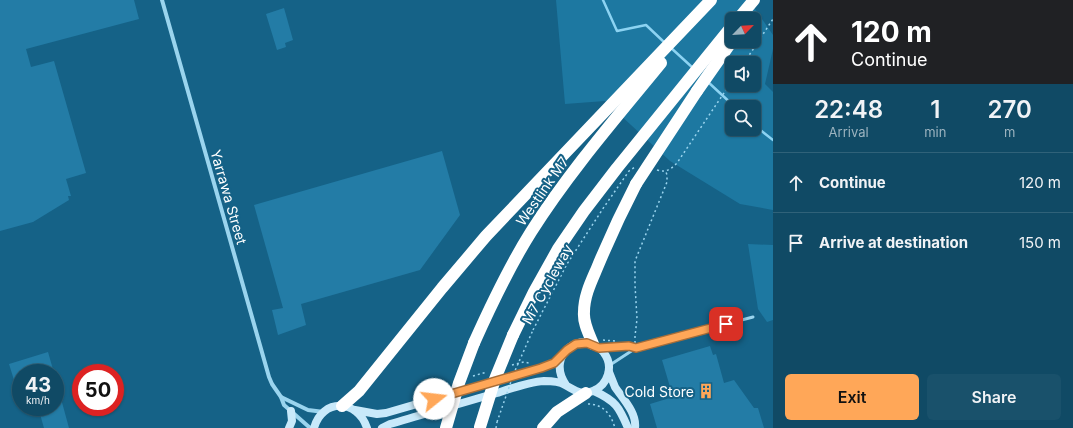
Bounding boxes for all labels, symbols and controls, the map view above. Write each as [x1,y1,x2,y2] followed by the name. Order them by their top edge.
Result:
[725,12,761,48] north arrow
[725,12,761,136] map controls
[851,15,932,49] text: 120 m
[785,16,837,68] icon: ahead
[851,49,928,70] text: Continue
[725,56,761,92] button: sound
[814,95,883,124] text: 22:48
[930,95,940,124] text: 1
[988,95,1032,124] text: 270
[725,100,761,136] button: search
[829,124,869,140] text: Arrival
[924,124,946,140] text: min
[1004,124,1015,140] text: m
[207,148,251,247] street label: Yarrawa Street
[512,153,572,229] street label: Westlink M7
[785,172,807,194] icon: ahead
[819,173,886,192] text: Continue
[1019,173,1061,192] text: 120 m
[785,232,807,254] icon: arrive
[819,233,968,252] text: Arrive at destination
[1019,233,1061,252] text: 150 m
[518,241,576,327] street label: M7 Cycleway
[709,307,743,341] pin
[715,313,737,335] icon: arrive
[72,364,124,416] speed limit sign: 50
[25,373,51,397] text: 43
[785,374,919,420] button: Exit
[927,374,1061,420] button: Share
[413,378,455,420] position arrow
[697,382,715,400] building icon: Cold Store
[624,383,694,400] place label: Cold Store
[26,394,50,406] text: km/h

